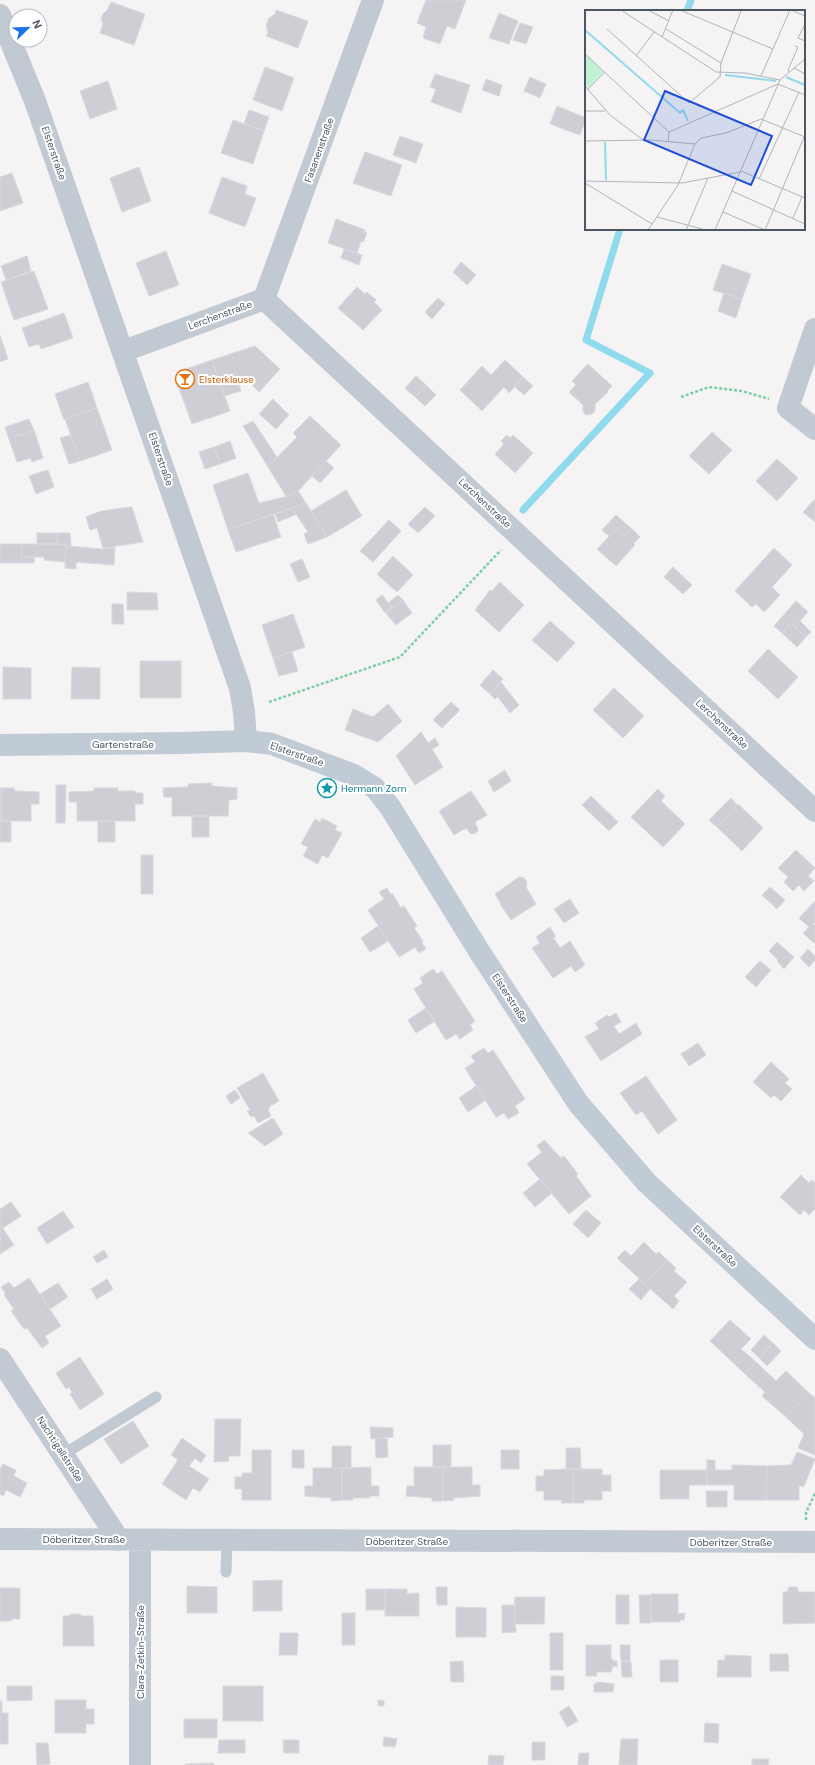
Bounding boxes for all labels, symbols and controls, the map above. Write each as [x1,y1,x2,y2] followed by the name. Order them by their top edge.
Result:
[8,8,48,48] north arrow
[585,10,805,230] inset map
[29,18,45,31] text: N
[301,115,337,184] street label: Fasanenstraße
[39,124,69,182] street label: Elsterstraße
[186,297,254,333] street label: Lerchenstraße
[174,368,196,390] bar icon: Elsterklause
[199,373,254,386] place label: Elsterklause
[146,430,176,488] street label: Elsterstraße
[456,475,514,531] street label: Lerchenstraße
[693,696,751,752] street label: Lerchenstraße
[92,738,154,751] street label: Gartenstraße
[268,739,326,769] street label: Elsterstraße
[316,777,338,799] place icon: Hermann Zorn
[341,782,407,795] place label: Hermann Zorn
[489,971,531,1025] street label: Elsterstraße
[690,1222,740,1270] street label: Elsterstraße
[34,1414,86,1485] street label: Nachtigallstraße
[43,1533,126,1546] street label: Döberitzer Straße
[366,1535,449,1548] street label: Döberitzer Straße
[690,1536,773,1549] street label: Döberitzer Straße
[134,1605,147,1699] street label: Clara-Zetkin-Straße

